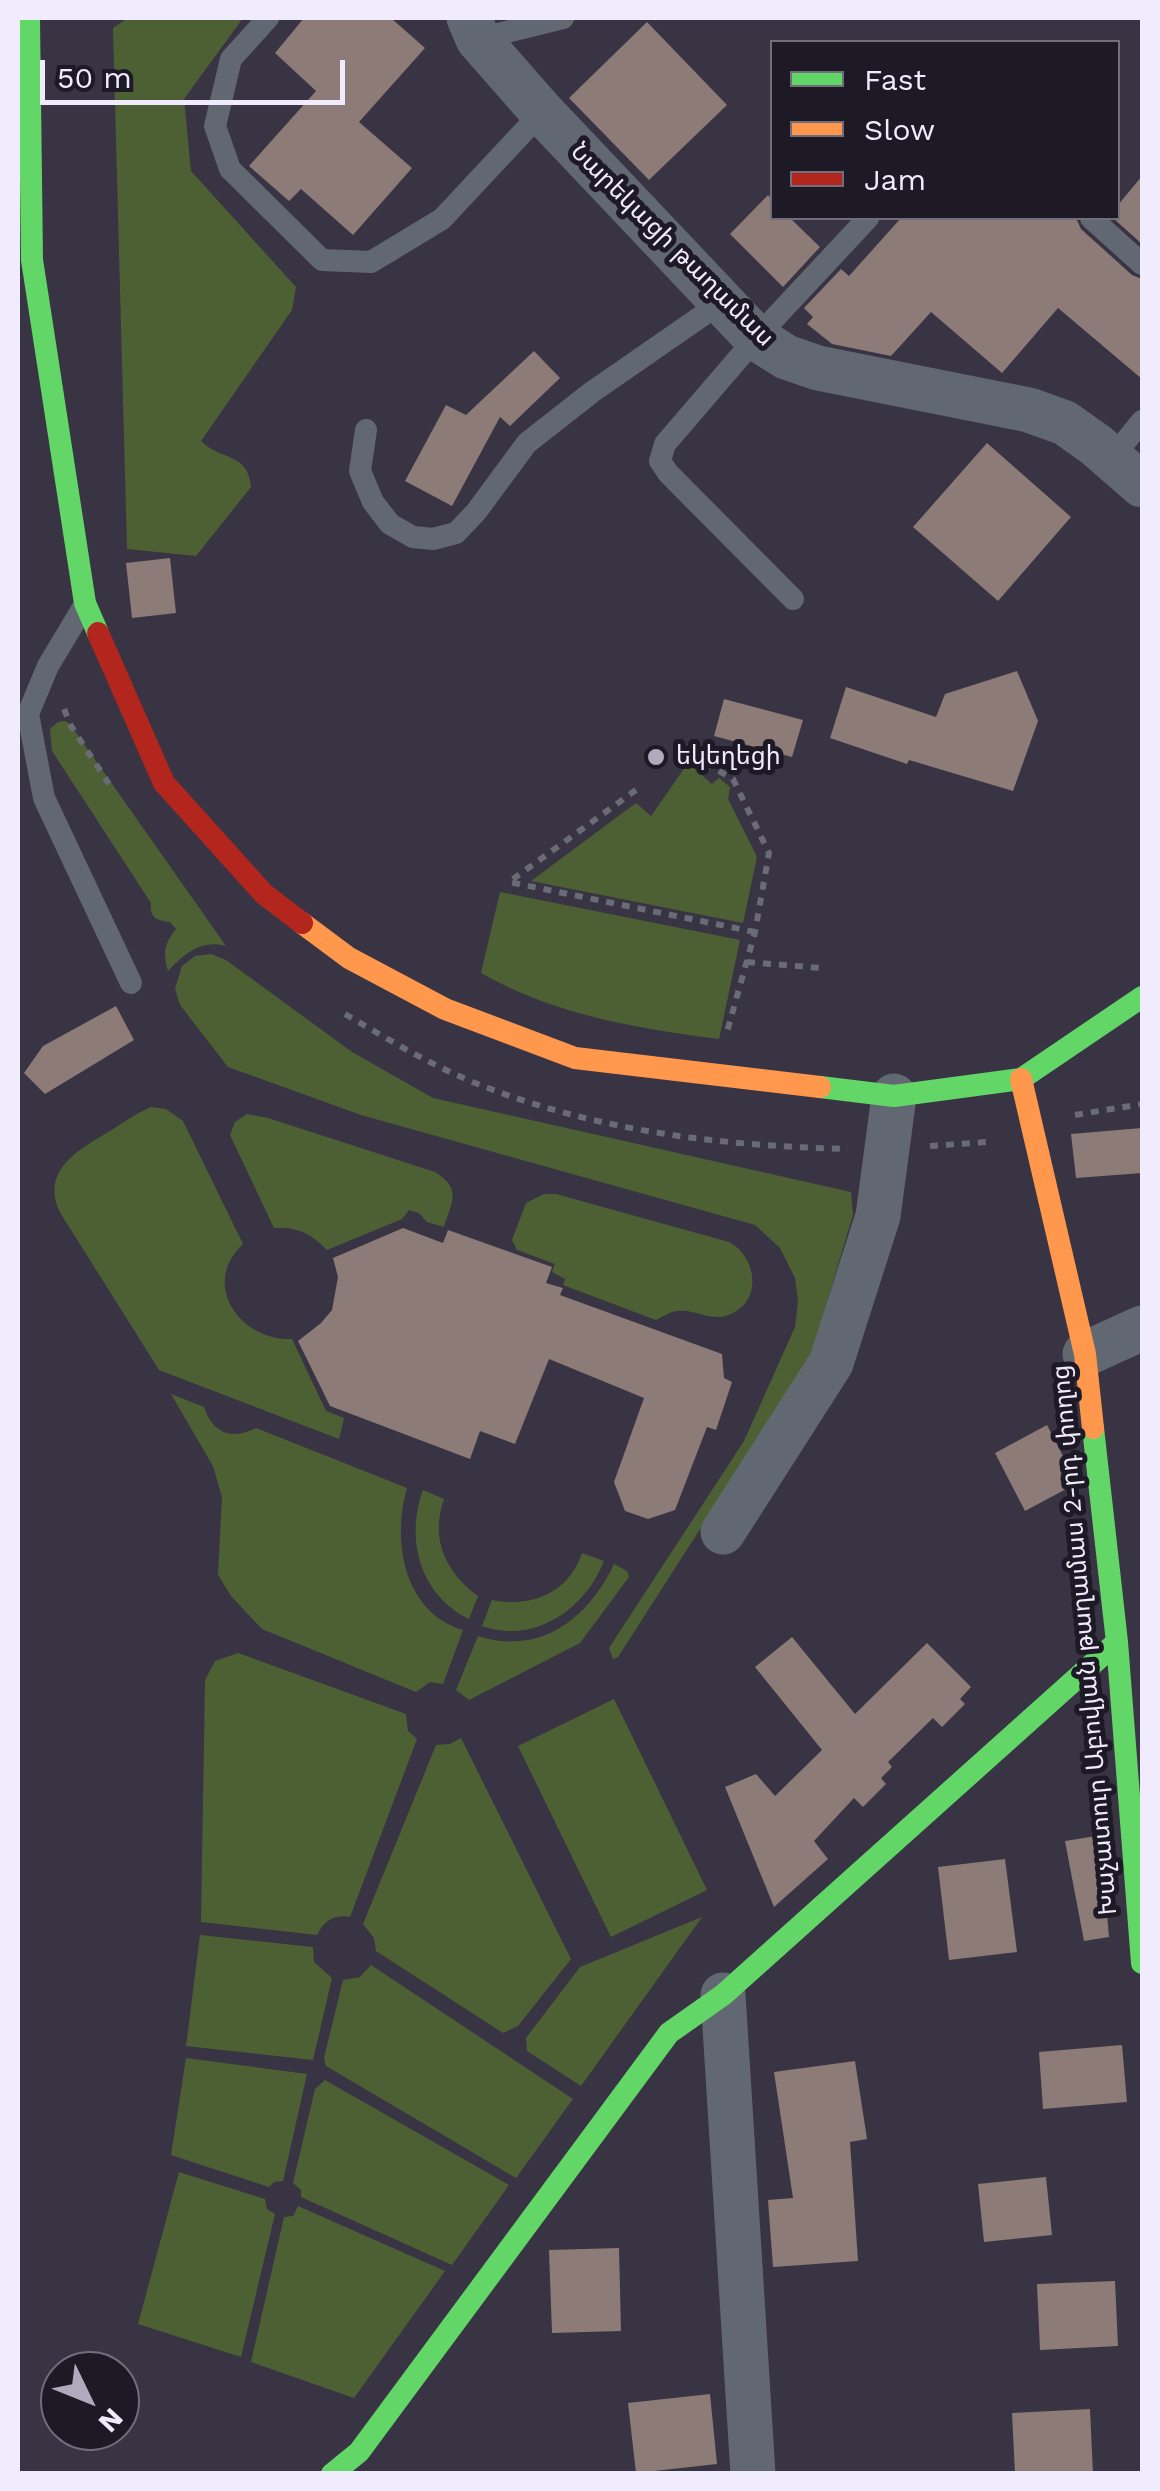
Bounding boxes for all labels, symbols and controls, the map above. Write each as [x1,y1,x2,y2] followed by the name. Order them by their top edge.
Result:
[45,40,350,102] scale bar
[770,40,1120,220] legend
[57,60,132,95] text: 50 m
[864,62,926,97] text: Fast
[864,112,935,147] text: Slow
[564,137,780,353] street label: Նարեկացի թաղամաս
[864,162,926,197] text: Jam
[676,742,781,772] place label: եկեղեցի
[645,746,667,768] marker: եկեղեցի
[1046,1364,1124,1916] street label: Խաչատուր Աբովյան թաղամաս 2-րդ փողոց
[40,2351,140,2451] north arrow
[92,2402,130,2439] text: N

